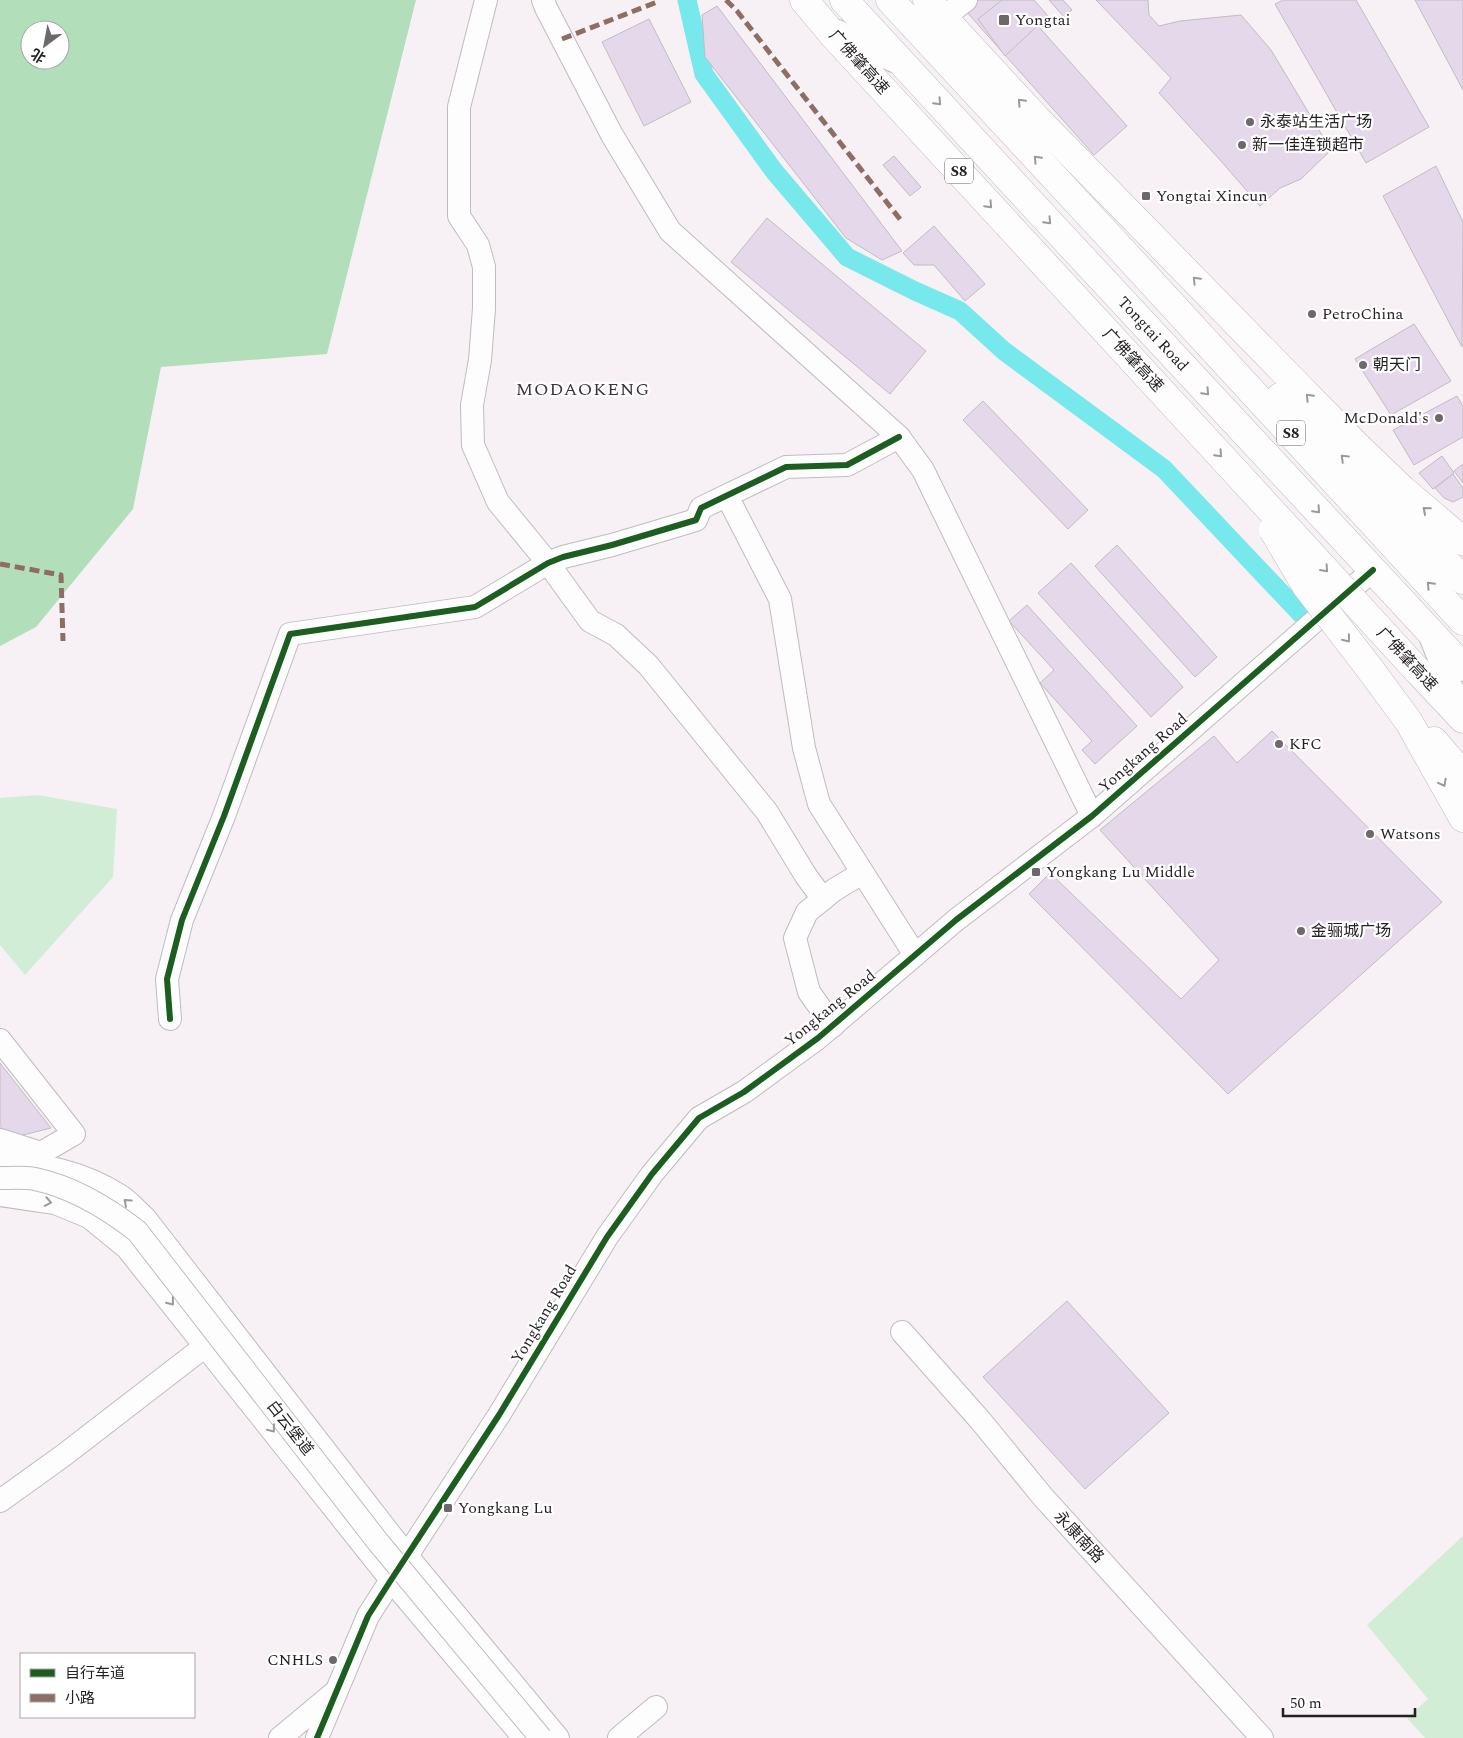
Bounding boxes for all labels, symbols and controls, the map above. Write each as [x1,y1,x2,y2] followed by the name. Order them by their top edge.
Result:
[1015,8,1070,32] place label: Yongtai
[997,13,1011,27] marker: Yongtai
[20,20,70,70] north arrow
[823,24,895,100] street label: 广佛肇高速
[27,43,50,68] text: 北
[932,96,941,105] one-way arrow
[1018,98,1027,107] one-way arrow
[1260,110,1372,134] place label: 永泰站生活广场
[1244,116,1256,128] marker: 永泰站生活广场
[1252,133,1364,157] place label: 新一佳连锁超市
[1236,139,1248,151] marker: 新一佳连锁超市
[1034,155,1043,164] one-way arrow
[945,158,973,184] road number: S8
[1156,184,1268,208] place label: Yongtai Xincun
[1140,190,1152,202] marker: Yongtai Xincun
[984,199,993,208] one-way arrow
[1042,216,1051,225] one-way arrow
[1193,277,1202,286] one-way arrow
[1112,291,1194,377] street label: Tongtai Road
[1322,302,1404,326] place label: PetroChina
[1306,308,1318,320] marker: PetroChina
[1097,323,1169,397] street label: 广佛肇高速
[1373,353,1421,377] place label: 朝天门
[1357,359,1369,371] marker: 朝天门
[516,376,650,403] district label: MODAOKENG
[1200,386,1209,395] one-way arrow
[1306,394,1315,403] one-way arrow
[1343,406,1429,430] place label: McDonald's
[1433,412,1445,424] marker: McDonald's
[1277,420,1305,446] road number: S8
[1213,448,1222,457] one-way arrow
[1340,455,1349,464] one-way arrow
[1311,505,1320,514] one-way arrow
[1422,507,1431,516] one-way arrow
[1319,563,1328,572] one-way arrow
[1427,582,1436,591] one-way arrow
[1371,622,1443,696] street label: 广佛肇高速
[1342,633,1350,642] one-way arrow
[1093,707,1193,799] street label: Yongkang Road
[1289,732,1322,756] place label: KFC
[1273,738,1285,750] marker: KFC
[1437,778,1447,787] one-way arrow
[1380,822,1441,846] place label: Watsons
[1364,828,1376,840] marker: Watsons
[1046,860,1195,884] place label: Yongkang Lu Middle
[1030,866,1042,878] marker: Yongkang Lu Middle
[1311,919,1391,943] place label: 金骊城广场
[1295,925,1307,937] marker: 金骊城广场
[779,964,881,1052] street label: Yongkang Road
[44,1196,53,1207] one-way arrow
[124,1199,133,1208] one-way arrow
[505,1260,583,1368] street label: Yongkang Road
[165,1296,173,1305] one-way arrow
[261,1395,319,1461] street label: 白云堡道
[266,1424,275,1433] one-way arrow
[458,1496,552,1520] place label: Yongkang Lu
[442,1502,454,1514] marker: Yongkang Lu
[1048,1505,1110,1569] street label: 永康南路
[267,1648,323,1672] place label: CNHLS
[20,1653,195,1718] legend
[327,1654,339,1666] marker: CNHLS
[65,1662,125,1685] text: 自行车道
[1283,1686,1416,1718] scale bar
[65,1687,95,1710] text: 小路
[1290,1692,1322,1715] text: 50 m

